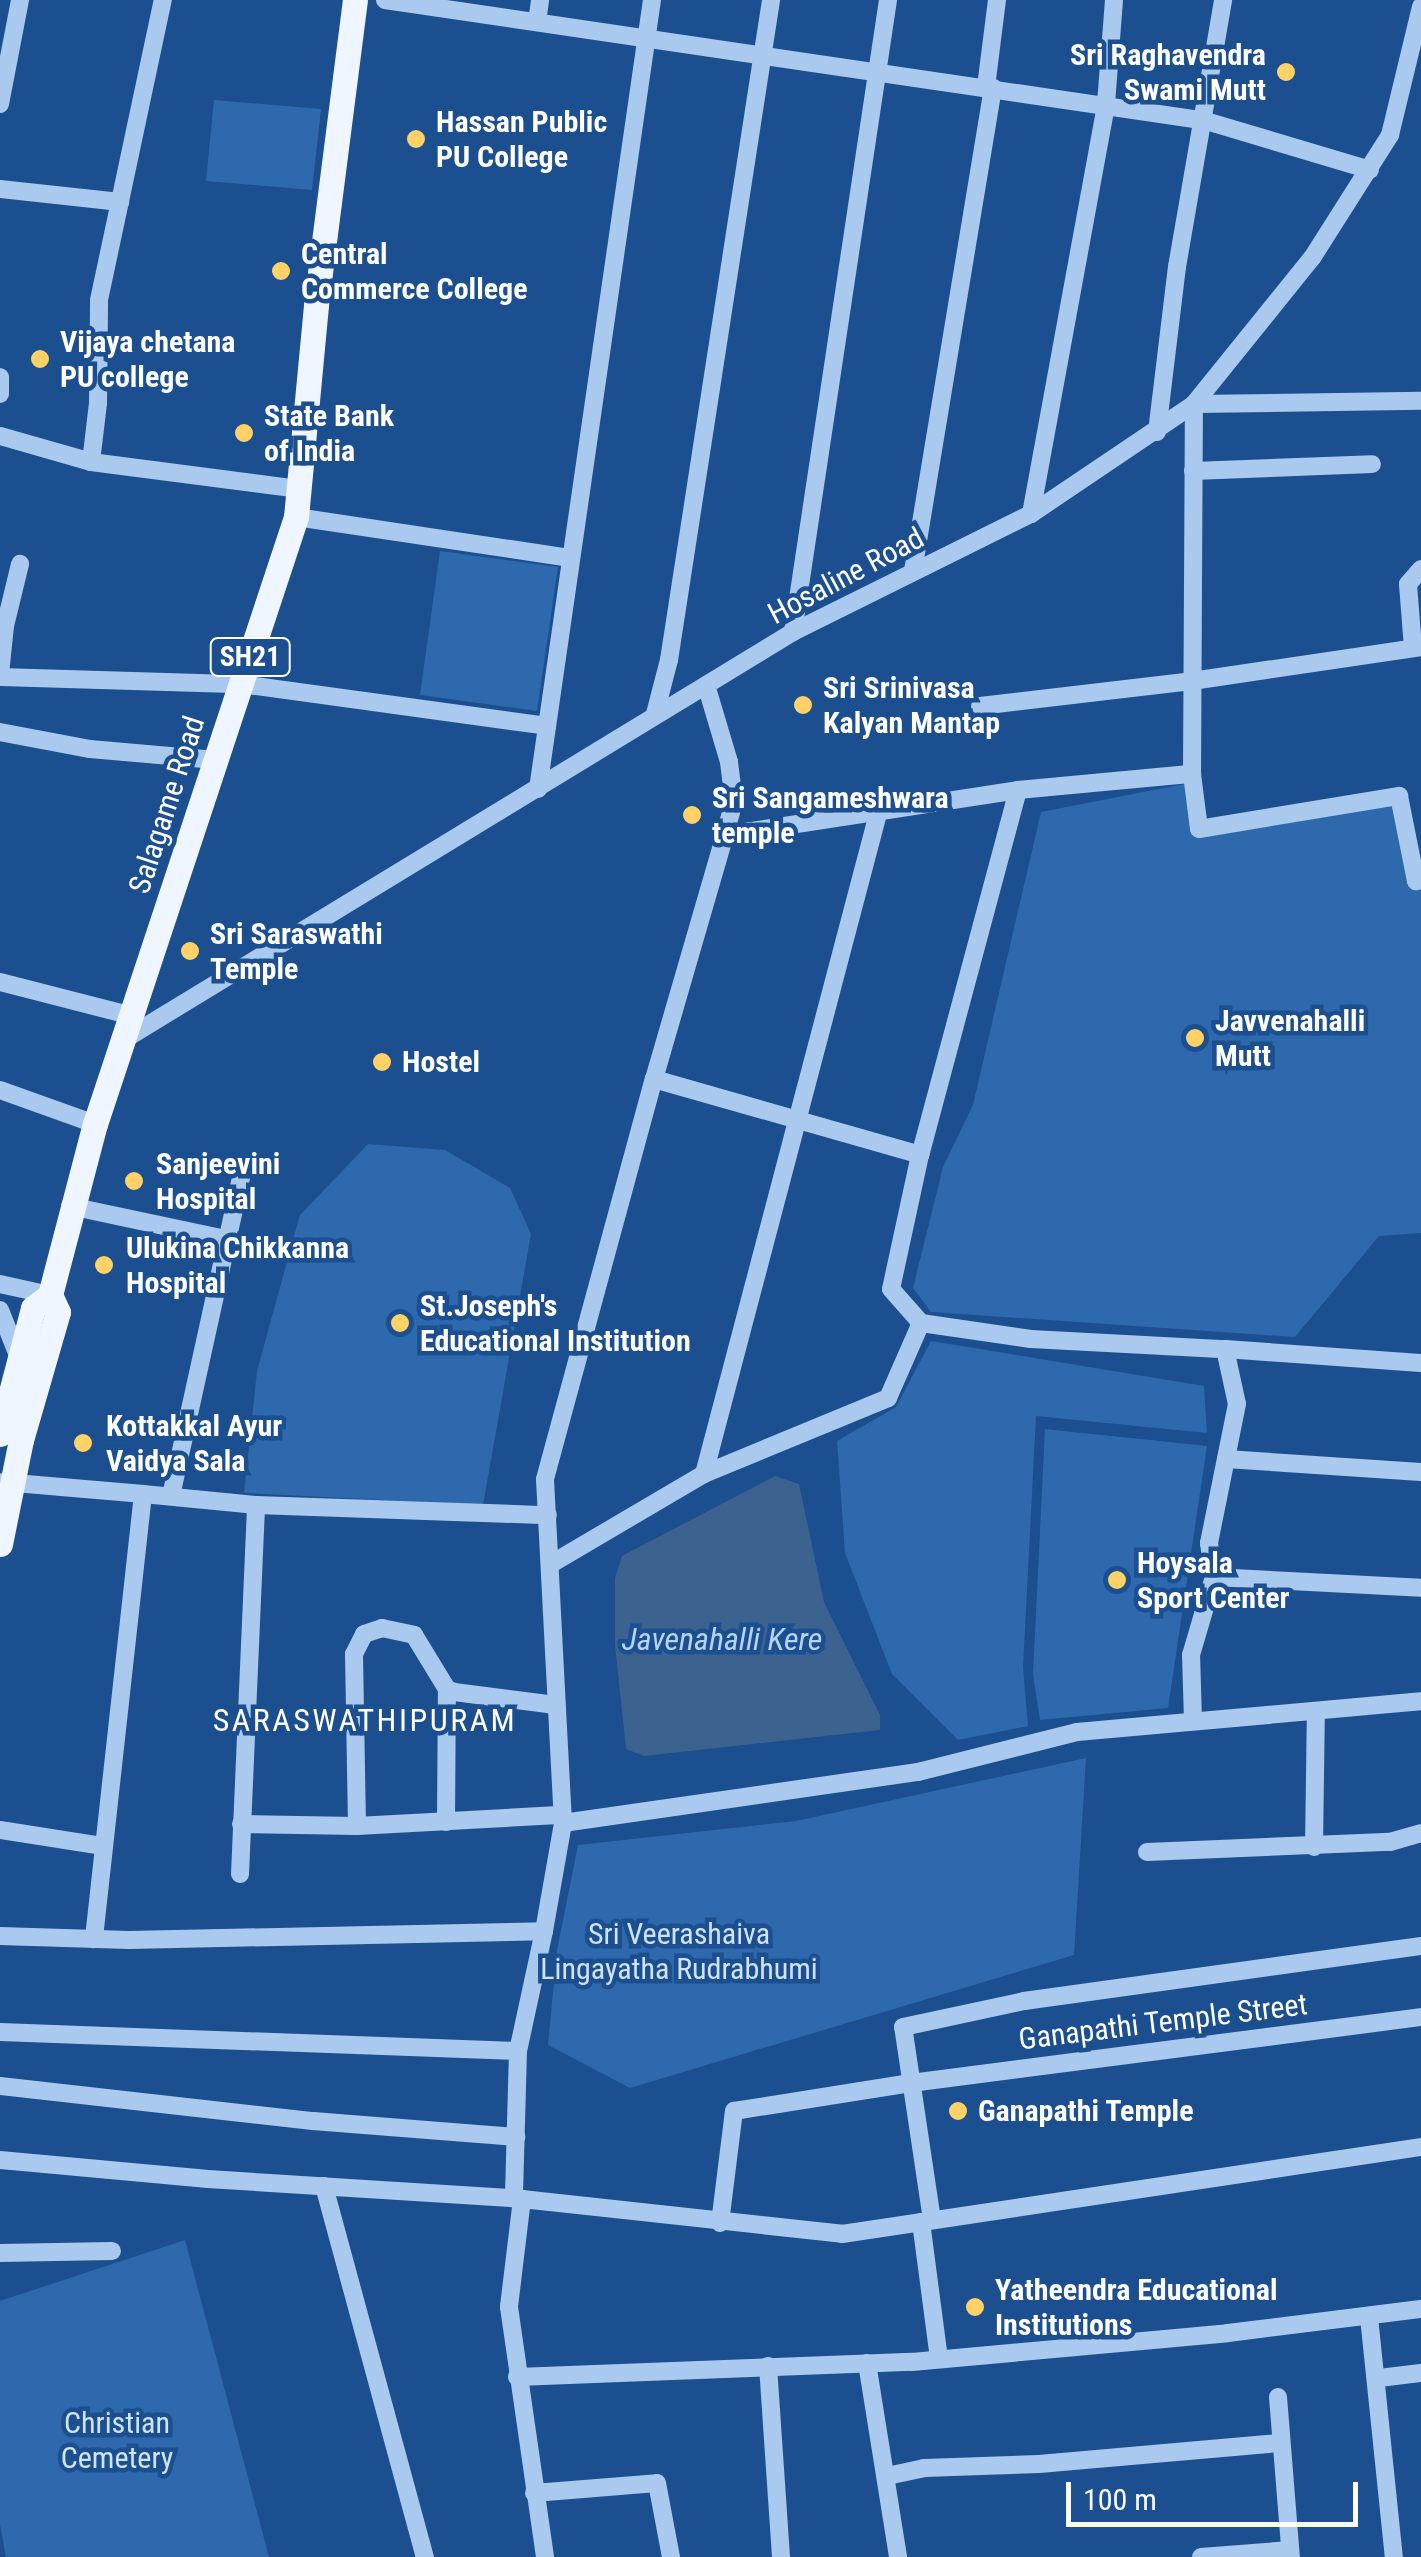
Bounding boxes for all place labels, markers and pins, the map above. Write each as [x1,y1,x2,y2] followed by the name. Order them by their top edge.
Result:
[1070,37,1266,108] place label: Sri Raghavendra Swami Mutt
[1275,61,1297,83] marker: Sri Raghavendra Swami Mutt
[436,104,607,174] place label: Hassan Public PU College
[405,128,427,150] marker: Hassan Public PU College
[301,236,528,306] place label: Central Commerce College
[270,260,292,282] marker: Central Commerce College
[60,324,236,394] place label: Vijaya chetana PU college
[29,348,51,370] marker: Vijaya chetana PU college
[264,398,394,468] place label: State Bank of India
[233,422,255,444] marker: State Bank of India
[823,670,1000,740] place label: Sri Srinivasa Kalyan Mantap
[792,694,814,716] marker: Sri Srinivasa Kalyan Mantap
[712,780,949,850] place label: Sri Sangameshwara temple
[681,804,703,826] marker: Sri Sangameshwara temple
[210,916,383,986] place label: Sri Saraswathi Temple
[179,940,201,962] marker: Sri Saraswathi Temple
[1215,1003,1365,1074] place label: Javvenahalli Mutt
[1184,1027,1206,1049] marker: Javvenahalli Mutt
[402,1044,480,1080] place label: Hostel
[371,1051,393,1073] marker: Hostel
[156,1146,280,1216] place label: Sanjeevini Hospital
[121,1168,147,1194] marker: Sanjeevini Hospital
[126,1230,349,1300] place label: Ulukina Chikkanna Hospital
[91,1252,117,1278] marker: Ulukina Chikkanna Hospital
[420,1288,691,1358] place label: St.Joseph's Educational Institution
[389,1312,411,1334] marker: St.Joseph's Educational Institution
[106,1408,282,1478] place label: Kottakkal Ayur Vaidya Sala
[70,1430,96,1456] marker: Kottakkal Ayur Vaidya Sala
[1137,1545,1289,1616] place label: Hoysala Sport Center
[1106,1569,1128,1591] marker: Hoysala Sport Center
[978,2093,1194,2129] place label: Ganapathi Temple
[947,2100,969,2122] marker: Ganapathi Temple
[995,2272,1277,2342] place label: Yatheendra Educational Institutions
[964,2296,986,2318] marker: Yatheendra Educational Institutions

